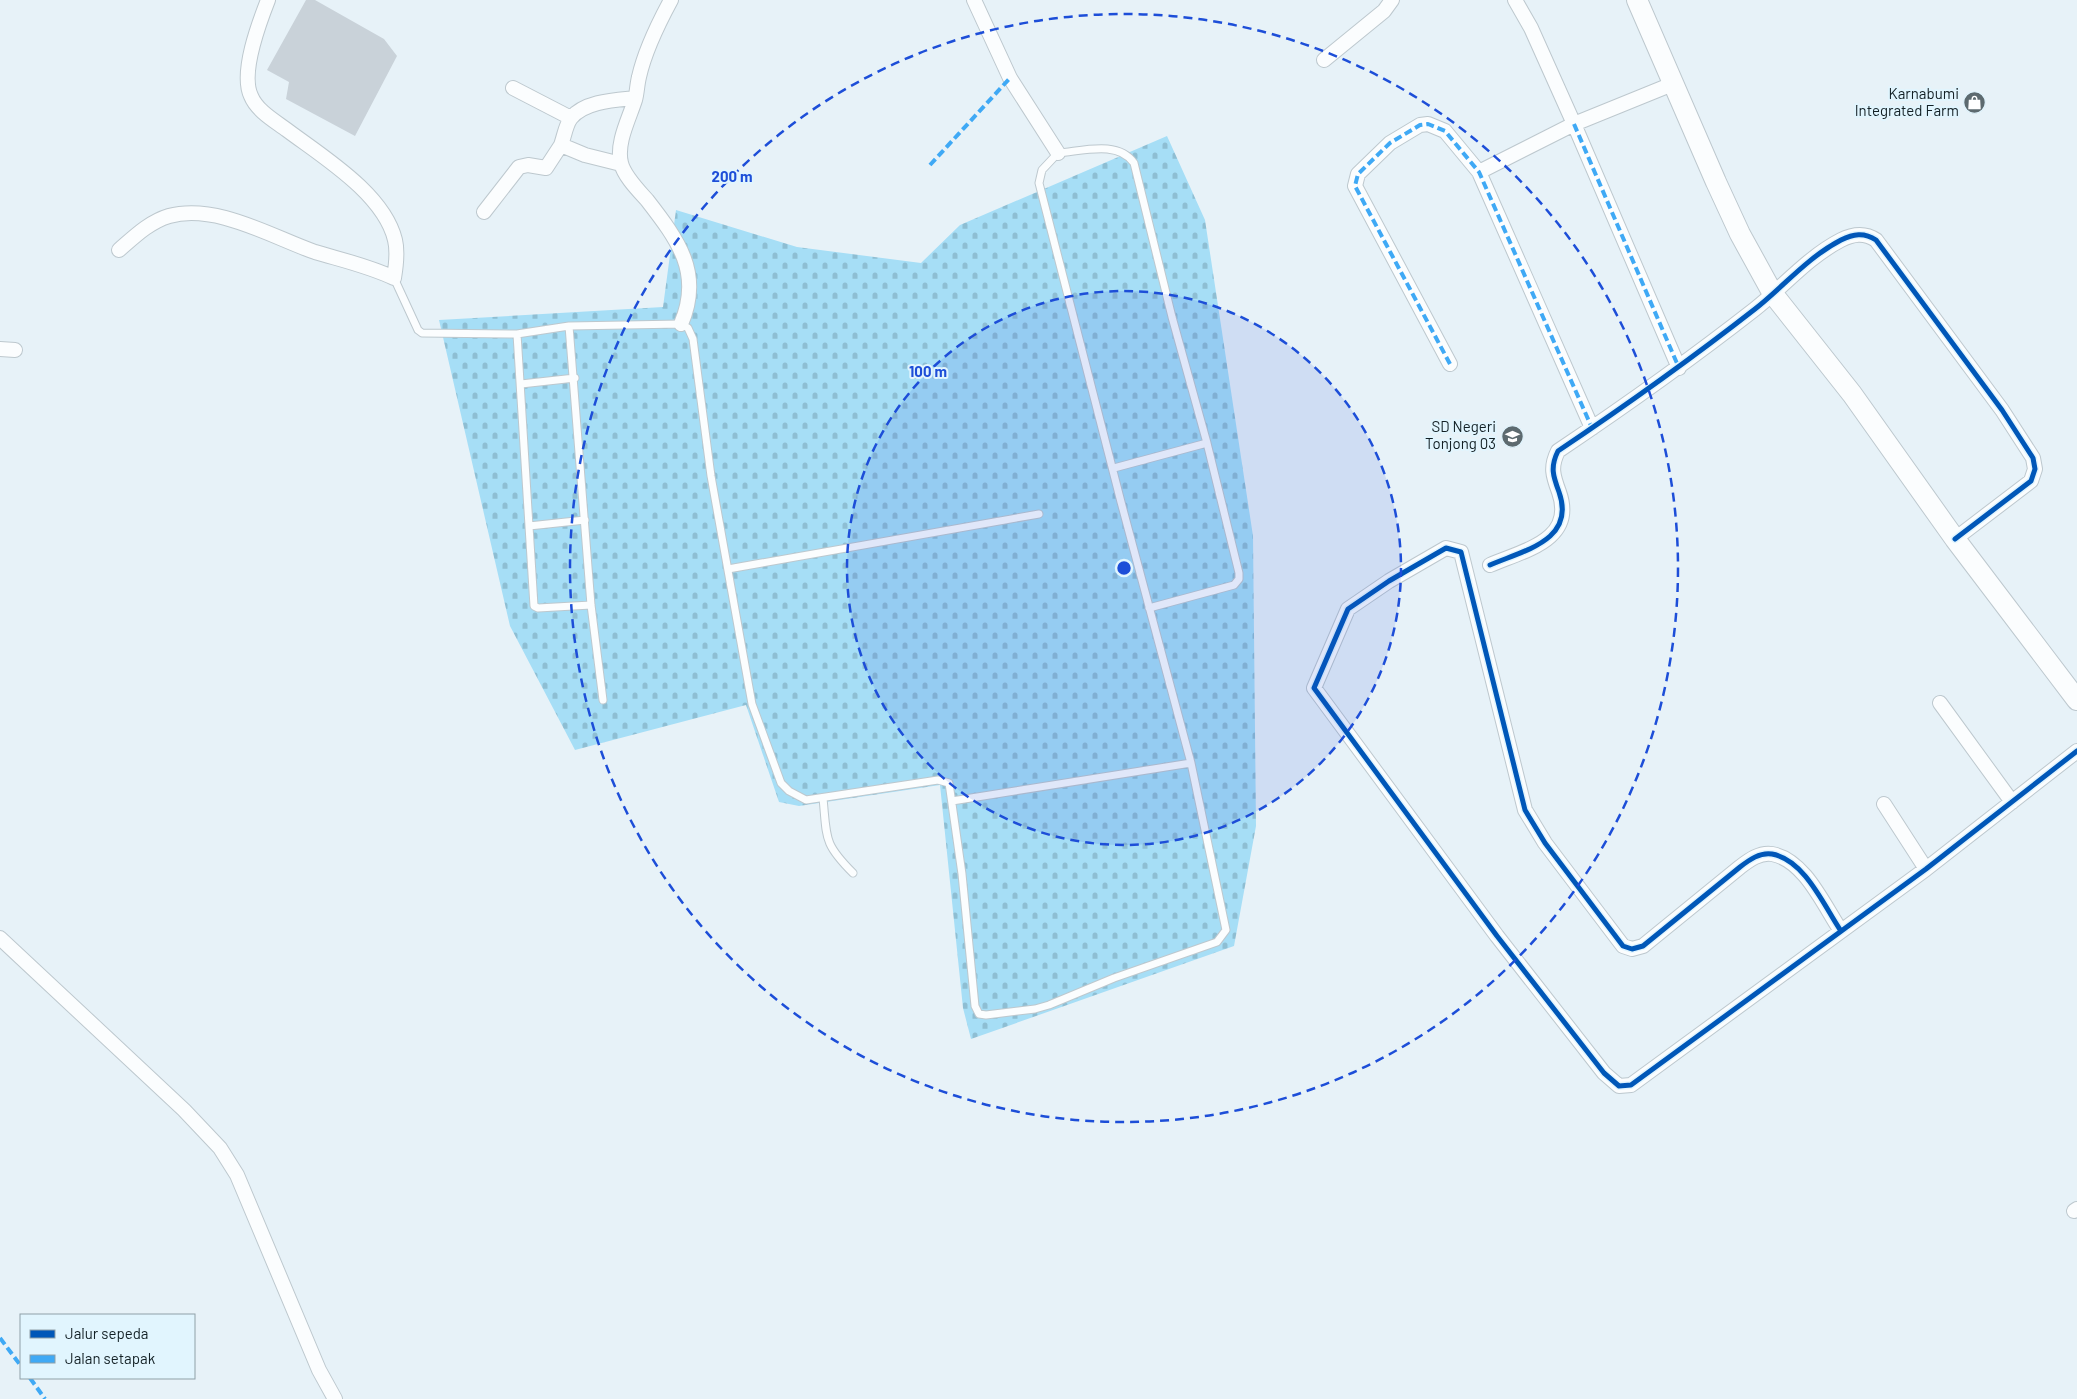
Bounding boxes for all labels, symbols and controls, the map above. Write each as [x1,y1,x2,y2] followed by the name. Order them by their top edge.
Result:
[1855,84,1959,119] place label: Karnabumi Integrated Farm
[1963,91,1987,115] shop icon: Karnabumi Integrated Farm
[711,167,753,185] text: 200 m
[909,362,947,380] text: 100 m
[1425,417,1496,452] place label: SD Negeri Tonjong 03
[1500,424,1524,448] school or university icon: SD Negeri Tonjong 03
[1115,559,1133,577] centre of rings
[20,1314,195,1379] legend
[65,1324,149,1342] text: Jalur sepeda
[65,1349,156,1367] text: Jalan setapak

